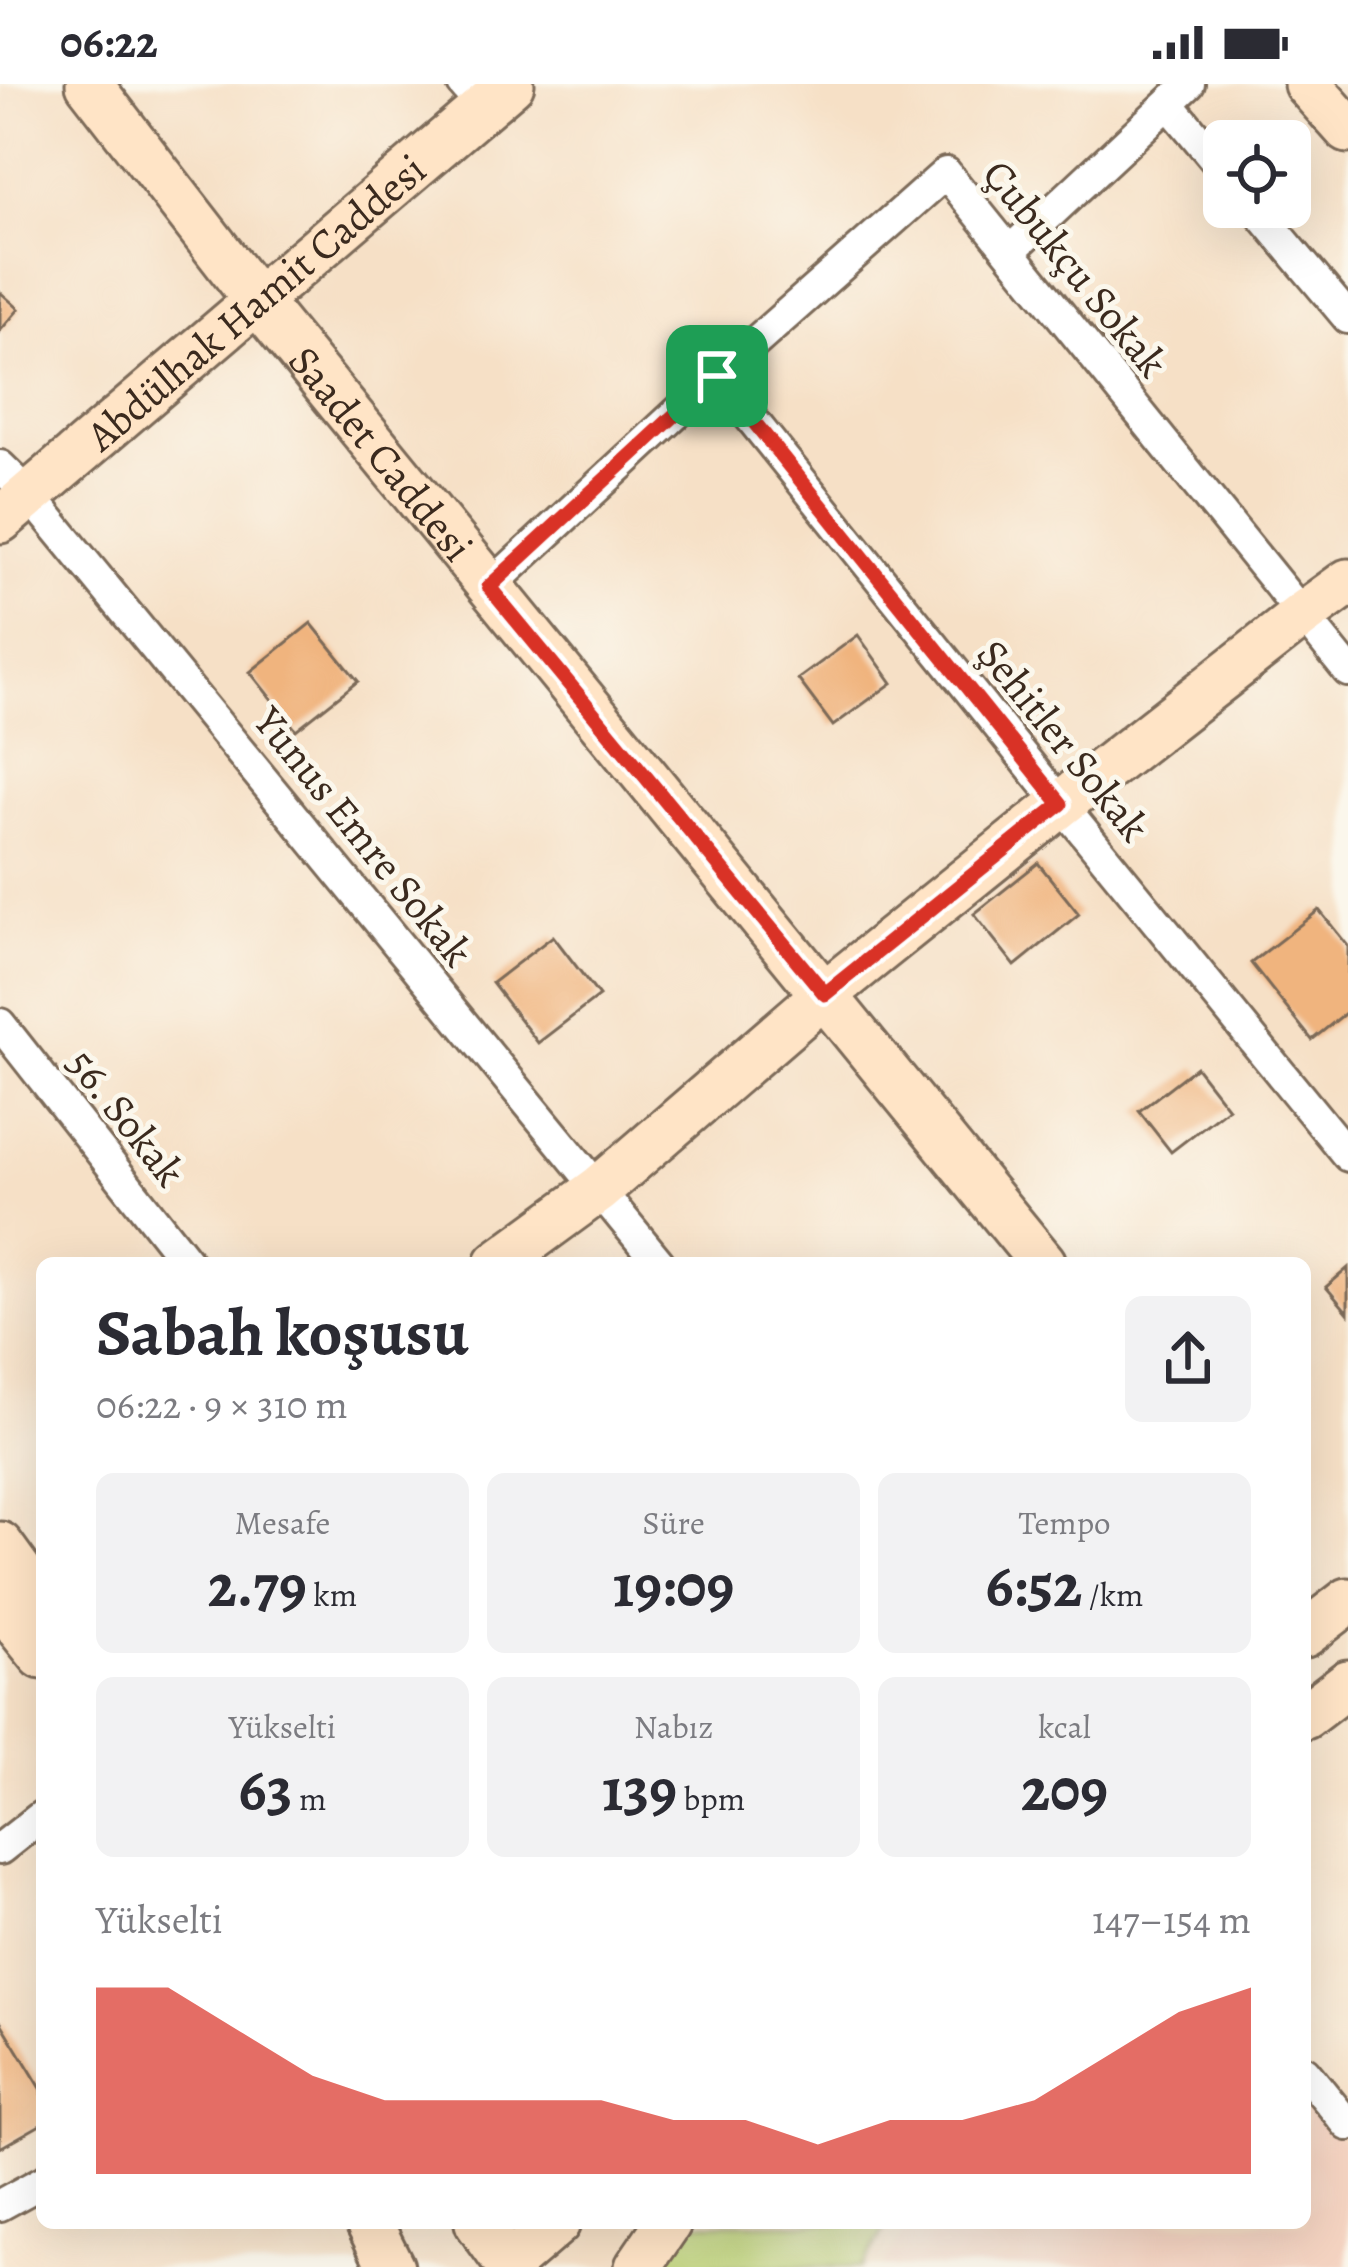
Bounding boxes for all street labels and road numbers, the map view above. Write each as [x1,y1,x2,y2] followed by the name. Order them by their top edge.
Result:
[73,141,438,464] street label: Abdülhak Hamit Caddesi
[970,147,1181,389] street label: Çubukçu Sokak
[276,334,486,573] street label: Saadet Caddesi
[964,627,1163,853] street label: Şehitler Sokak
[240,694,486,978] street label: Yunus Emre Sokak
[55,1036,199,1198] street label: 56. Sokak

